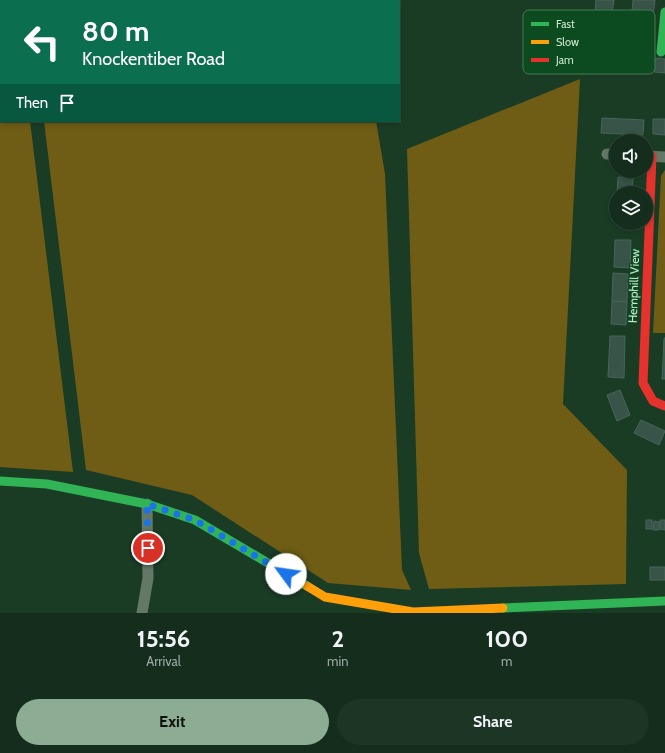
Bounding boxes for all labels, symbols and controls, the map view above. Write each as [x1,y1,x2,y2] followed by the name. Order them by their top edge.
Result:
[523,10,655,74] legend
[82,14,149,48] text: 80 m
[16,16,68,68] icon: left
[556,17,575,31] text: Fast
[556,35,579,49] text: Slow
[82,48,225,70] text: Knockentiber Road
[555,53,574,67] text: Jam
[56,92,78,114] icon: arrive
[16,94,48,112] text: Then
[609,134,653,230] map controls
[609,134,653,178] button: sound
[609,186,653,230] button: layers
[625,248,642,323] street label: Hemphill View
[131,531,165,565] pin
[137,537,159,559] icon: arrive
[265,553,307,595] position arrow
[137,624,190,653] text: 15:56
[331,624,344,653] text: 2
[485,624,528,653] text: 100
[146,653,181,669] text: Arrival
[327,653,349,669] text: min
[501,653,512,669] text: m
[16,699,329,745] button: Exit
[337,699,649,745] button: Share

